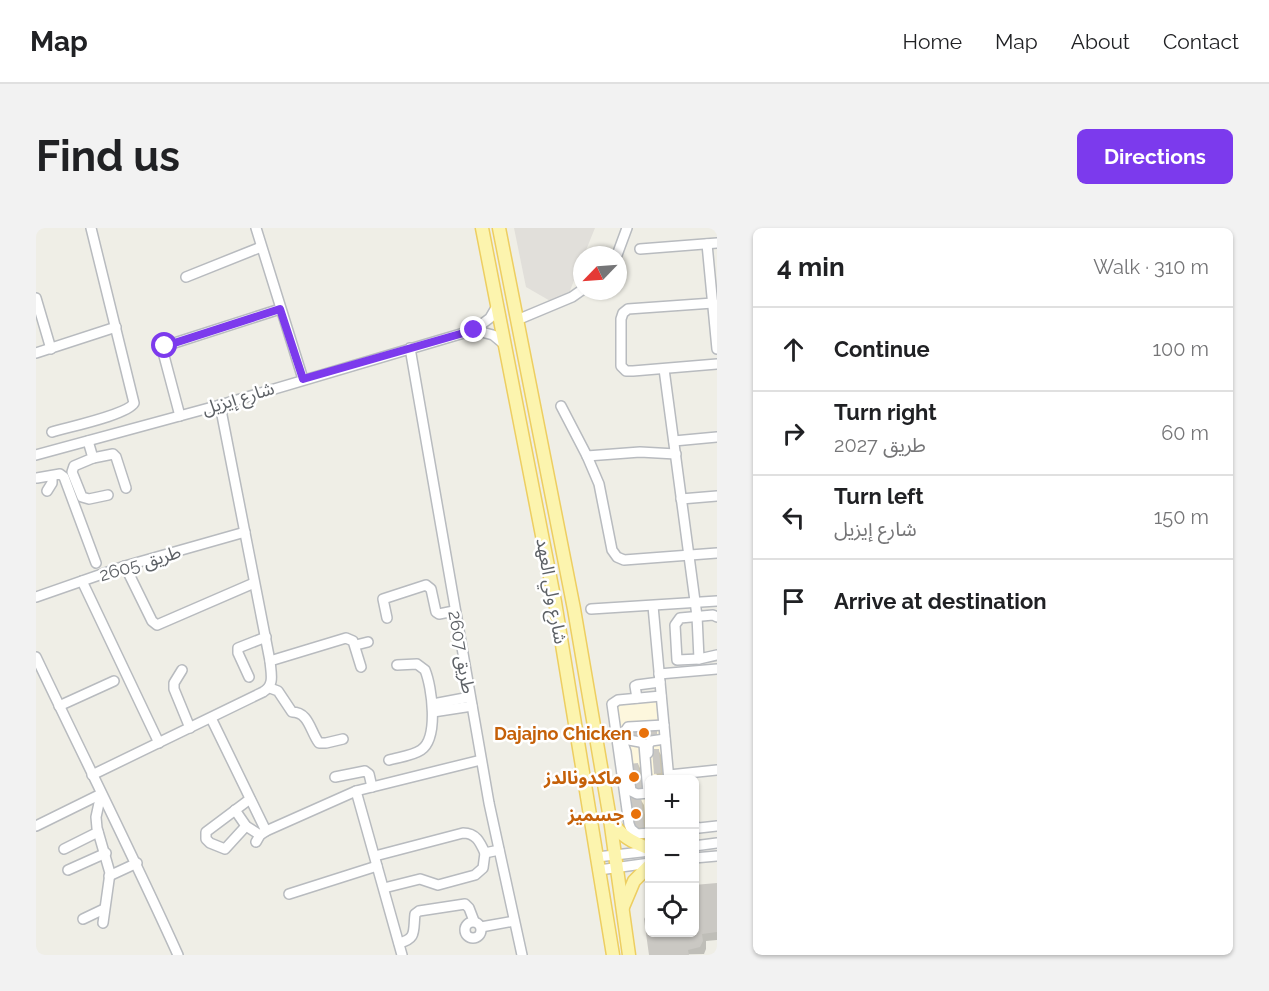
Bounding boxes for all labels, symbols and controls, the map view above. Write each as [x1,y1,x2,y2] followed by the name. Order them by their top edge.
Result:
[30,25,88,58] text: Map
[903,29,962,54] text: Home
[995,29,1038,54] text: Map
[1071,29,1130,54] text: About
[1163,29,1239,54] text: Contact
[1077,129,1233,184] button: Directions
[36,132,180,181] text: Find us
[573,246,627,300] north arrow
[777,252,845,282] text: 4 min
[1093,255,1209,279] text: Walk · 310 m
[460,316,486,342] route end
[151,332,177,358] route start
[777,333,810,366] icon: ahead
[834,336,930,362] text: Continue
[1152,337,1209,361] text: 100 m
[199,377,278,423] street label: شارع إيزيل
[834,399,937,425] text: Turn right
[777,417,810,450] icon: right
[1161,421,1209,445] text: 60 m
[834,433,926,457] text: طريق 2027
[834,483,924,509] text: Turn left
[777,501,810,534] icon: left
[1154,505,1209,529] text: 150 m
[834,517,917,541] text: شارع إيزيل
[528,536,572,646] street label: شارع ولي العهد
[97,541,184,586] street label: طريق 2605
[777,585,810,618] icon: arrive
[834,588,1047,614] text: Arrive at destination
[443,609,480,695] street label: طريق 2607
[494,723,632,744] place label: Dajajno Chicken
[637,726,651,740] marker: Dajajno Chicken
[543,767,622,789] place label: ماكدونالدز
[627,770,641,784] marker: ماكدونالدز
[645,775,699,937] map controls
[645,775,699,829] button: +
[567,804,624,826] place label: جسميز
[629,807,643,821] marker: جسميز
[645,829,699,883] button: −
[645,883,699,937] button: locate

